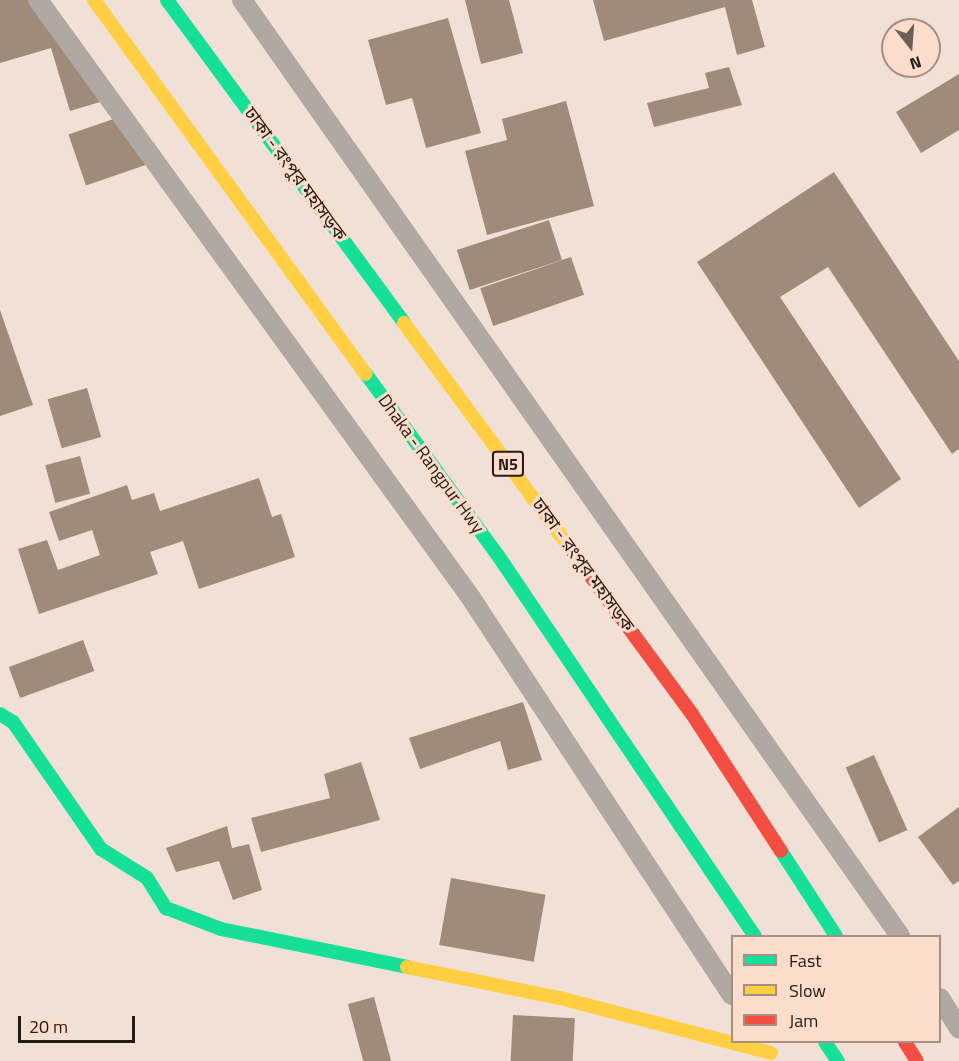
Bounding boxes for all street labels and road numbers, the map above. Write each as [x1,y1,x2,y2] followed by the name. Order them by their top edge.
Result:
[239,103,351,245] street label: ঢাকা - রংপুর মহাসড়ক
[373,390,489,538] street label: Dhaka - Rangpur Hwy
[492,451,524,477] road number: N5
[527,494,639,636] street label: ঢাকা - রংপুর মহাসড়ক

